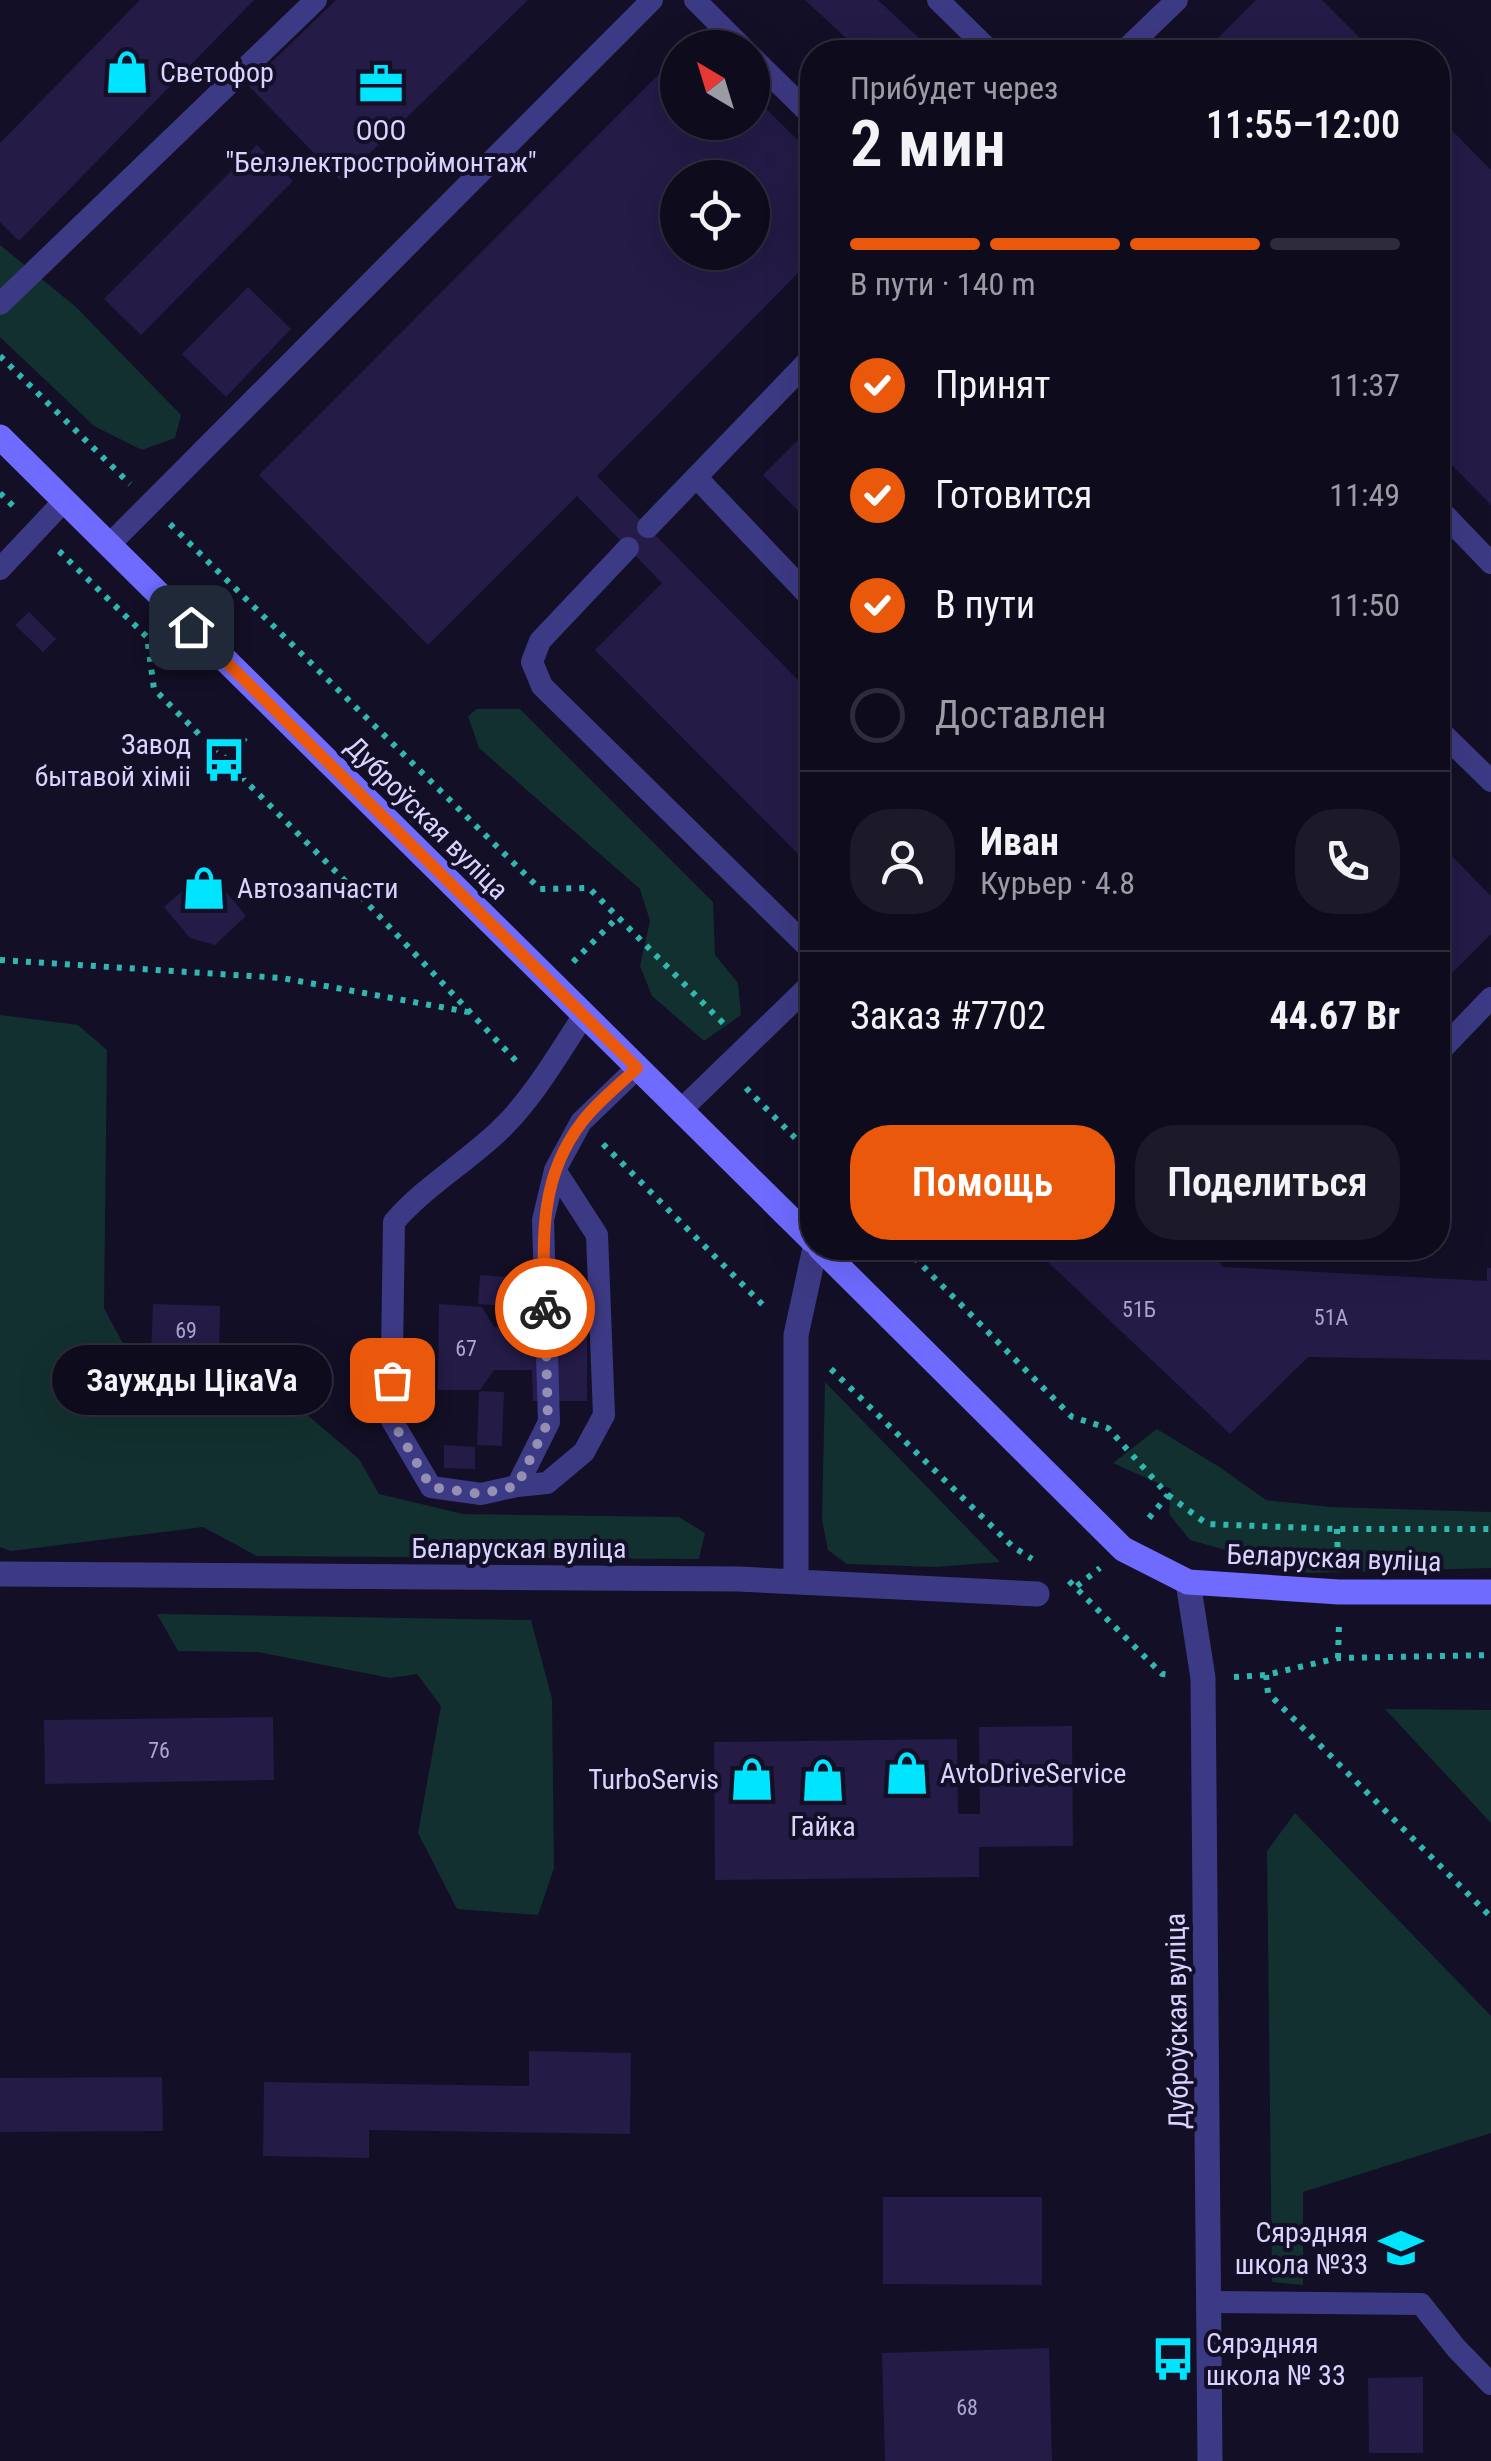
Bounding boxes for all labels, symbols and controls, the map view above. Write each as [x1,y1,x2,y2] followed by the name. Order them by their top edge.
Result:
[660,30,770,140] north arrow
[660,30,770,270] map controls
[103,48,151,96] shop icon: Светофор
[160,56,274,89] place label: Светофор
[357,60,405,108] office icon: ООО "Белэлектростроймонтаж"
[850,69,1058,107] text: Прибудет через
[1206,103,1400,147] text: 11:55–12:00
[850,106,1006,182] text: 2 мин
[225,114,537,179] place label: ООО "Белэлектростроймонтаж"
[660,160,770,270] button: locate
[850,265,1036,303] text: В пути · 140 m
[850,358,905,413] icon: check
[935,363,1051,407] text: Принят
[1329,366,1400,404] text: 11:37
[850,468,905,523] icon: check
[935,473,1092,517] text: Готовится
[1329,476,1400,514] text: 11:49
[850,578,905,633] icon: check
[935,583,1035,627] text: В пути
[149,585,234,670] pin
[1329,586,1400,624] text: 11:50
[164,600,219,655] icon: home
[935,693,1106,737] text: Доставлен
[35,728,191,793] place label: Завод бытавой хіміі
[339,730,515,906] street label: Дуброўская вуліца
[200,736,248,784] bus stop icon: Завод бытавой хіміі
[850,809,955,914] button: person
[1295,809,1400,914] button: phone
[980,820,1059,864] text: Иван
[180,864,228,912] shop icon: Автозапчасти
[980,864,1135,902] text: Курьер · 4.8
[237,872,399,905] place label: Автозапчасти
[850,994,1046,1038] text: Заказ #7702
[1269,994,1400,1038] text: 44.67 Br
[850,1125,1115,1240] button: Помощь
[1135,1125,1400,1240] button: Поделиться
[495,1258,595,1358] courier
[518,1281,573,1336] icon: bike
[1122,1297,1156,1322] house number: 51Б
[1314,1305,1349,1330] house number: 51А
[175,1318,197,1343] house number: 69
[455,1336,477,1361] house number: 67
[350,1338,435,1423] pin
[52,1345,332,1415] callout: Заужды ЦікаVа
[365,1353,420,1408] icon: bag
[86,1361,298,1399] text: Заужды ЦікаVа
[412,1532,626,1565] street label: Беларуская вуліца
[1226,1538,1442,1578] street label: Беларуская вуліца
[148,1738,170,1763] house number: 76
[883,1749,931,1797] shop icon: AvtoDriveService
[728,1755,776,1803] shop icon: TurboServis
[799,1756,847,1804] shop icon: Гайка
[940,1757,1126,1790] place label: AvtoDriveService
[588,1763,719,1796] place label: TurboServis
[790,1810,856,1843] place label: Гайка
[1159,1913,1195,2129] street label: Дуброўская вуліца
[1235,2216,1368,2281] place label: Сярэдняя школа №33
[1377,2224,1425,2272] school or university icon: Сярэдняя школа №33
[1206,2327,1346,2392] place label: Сярэдняя школа № 33
[1149,2335,1197,2383] bus stop icon: Сярэдняя школа № 33
[956,2395,978,2420] house number: 68

